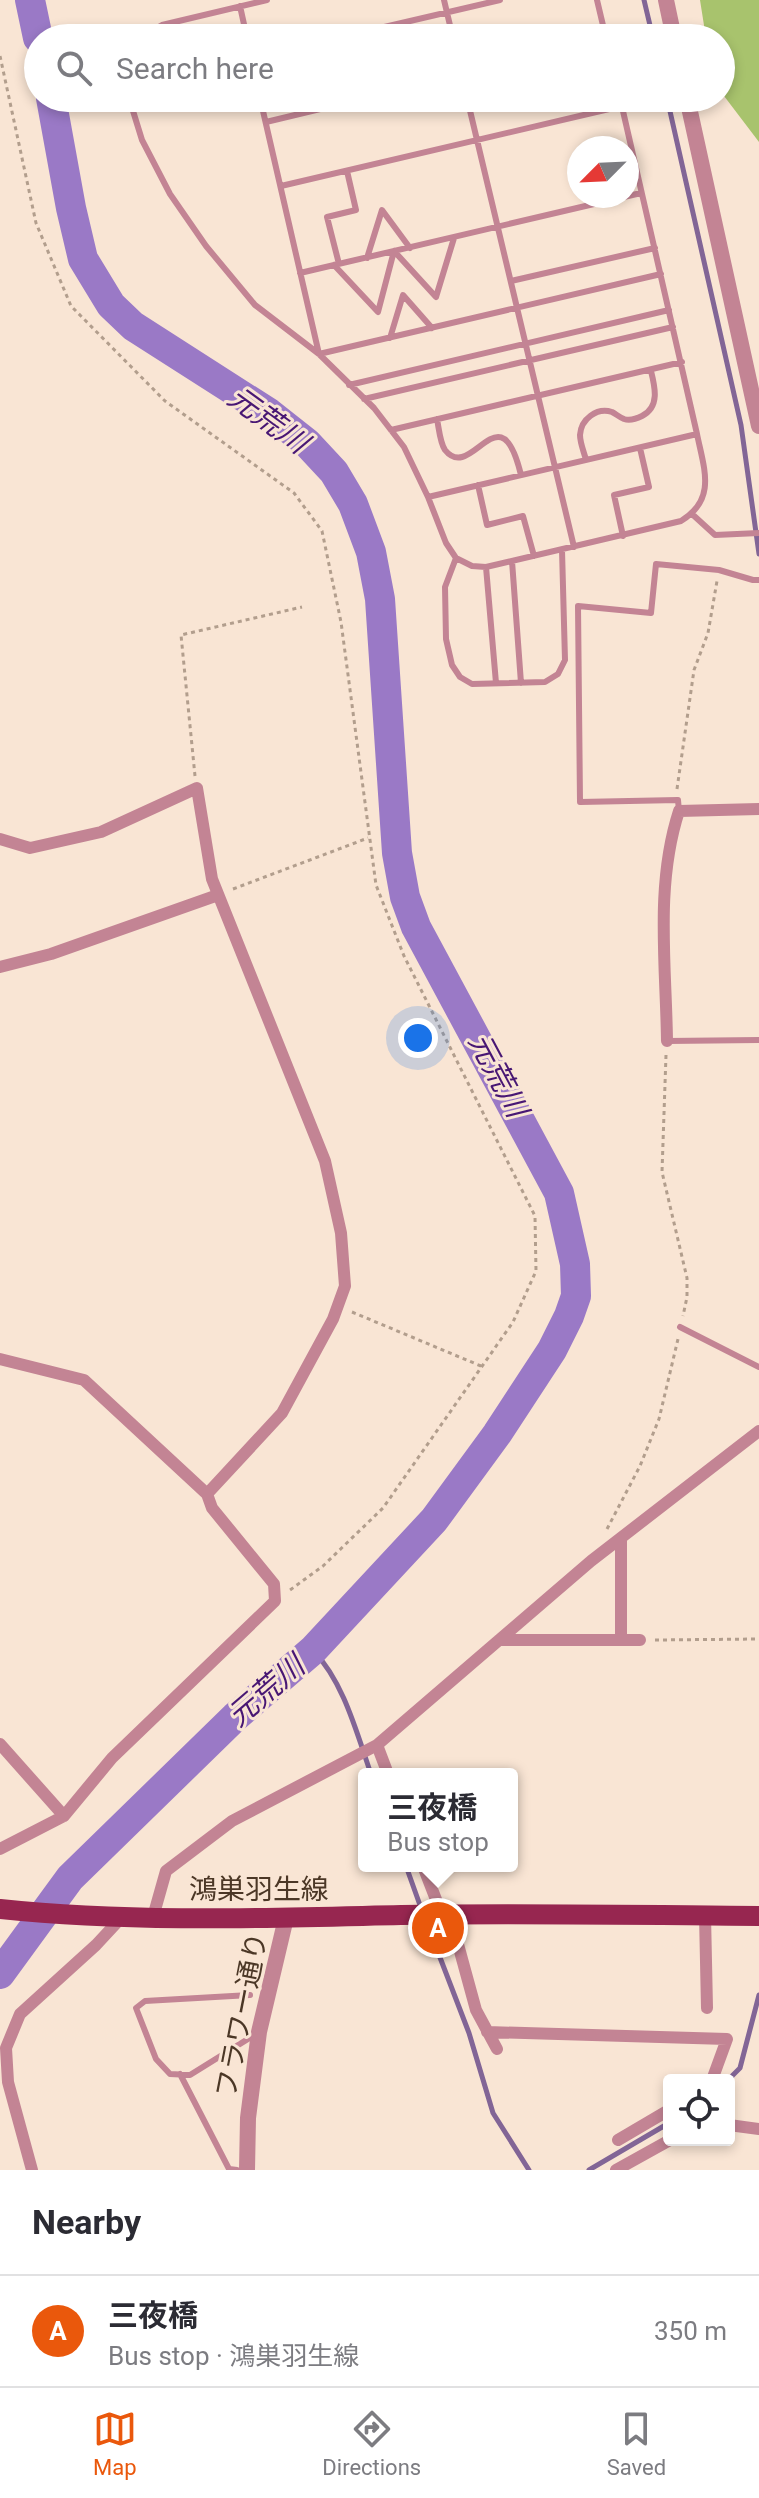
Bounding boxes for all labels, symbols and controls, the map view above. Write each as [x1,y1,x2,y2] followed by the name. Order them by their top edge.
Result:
[24,24,735,112] search box
[52,46,96,90] icon: search
[116,51,274,86] text: Search here
[567,136,639,208] north arrow
[222,379,317,462] water label: 元荒川
[398,1018,438,1058] your location
[462,1027,536,1125] water label: 元荒川
[220,1646,313,1733] water label: 元荒川
[358,1768,518,1872] popup
[387,1790,477,1825] text: 三夜橋
[387,1827,489,1857] text: Bus stop
[189,1873,329,1906] street label: 鴻巣羽生線
[412,1898,464,1958] pin: A
[209,1929,274,2101] street label: フラワー通り
[663,2074,735,2146] map controls
[663,2074,735,2146] button: locate
[32,2202,141,2242] text: Nearby
[108,2298,198,2333] text: 三夜橋
[49,2316,67,2346] text: A
[654,2316,727,2346] text: 350 m
[108,2341,359,2371] text: Bus stop · 鴻巣羽生線
[93,2407,137,2480] tab: Map
[322,2407,421,2480] tab: Directions
[607,2407,666,2480] tab: Saved

